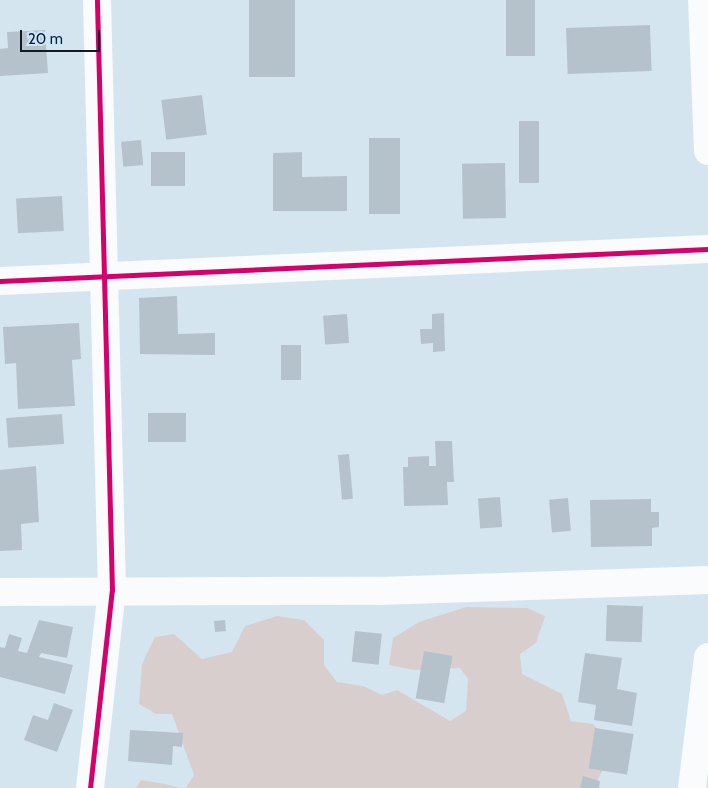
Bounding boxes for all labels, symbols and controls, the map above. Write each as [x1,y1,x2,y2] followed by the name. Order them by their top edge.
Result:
[22,20,102,52] scale bar
[28,30,63,48] text: 20 m

